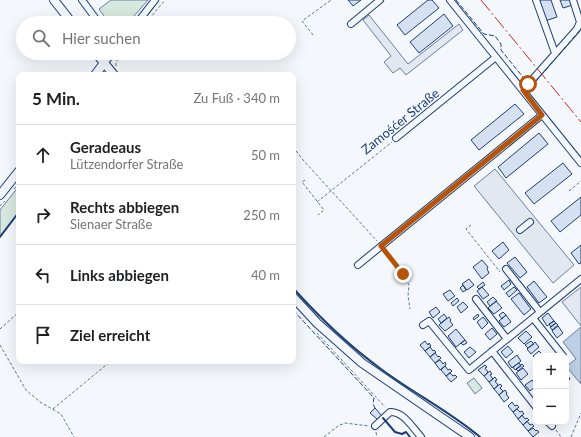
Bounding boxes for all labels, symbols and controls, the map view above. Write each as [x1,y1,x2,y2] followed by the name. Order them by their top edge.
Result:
[16,16,296,60] search box
[30,27,52,49] icon: search
[62,29,141,47] text: Hier suchen
[519,75,537,93] route start
[358,85,442,157] street label: Zamośćer Straße
[32,88,80,109] text: 5 Min.
[194,90,280,106] text: Zu Fuß · 340 m
[70,138,141,156] text: Geradeaus
[32,144,54,166] icon: ahead
[251,147,280,163] text: 50 m
[70,156,183,172] text: Lützendorfer Straße
[70,198,179,216] text: Rechts abbiegen
[32,204,54,226] icon: right
[243,207,280,223] text: 250 m
[70,216,152,232] text: Sienaer Straße
[32,264,54,286] icon: left
[394,265,412,283] route end
[70,266,169,284] text: Links abbiegen
[251,267,280,283] text: 40 m
[32,324,54,346] icon: arrive
[70,326,150,344] text: Ziel erreicht
[533,353,569,425] map controls
[533,353,569,389] button: +
[533,389,569,425] button: −

